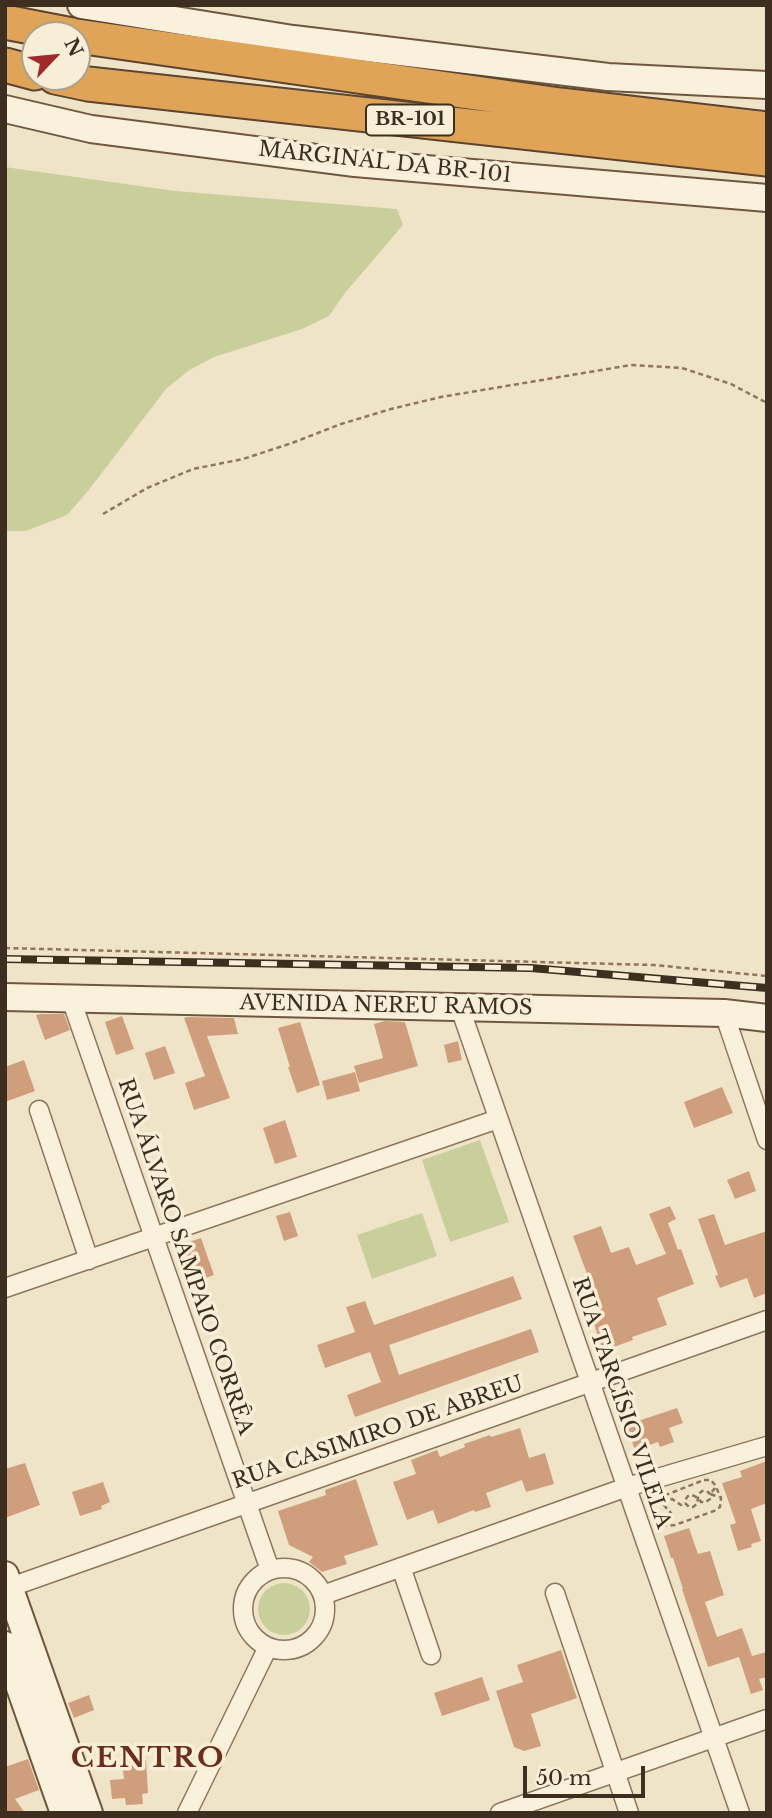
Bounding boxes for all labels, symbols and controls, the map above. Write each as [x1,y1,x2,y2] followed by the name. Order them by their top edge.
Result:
[21,21,91,91] north arrow
[59,34,88,61] text: N
[366,104,454,136] road number: BR-101
[257,137,513,189] street label: MARGINAL DA BR-101
[239,991,533,1021] street label: AVENIDA NEREU RAMOS
[112,1075,258,1439] street label: RUA ÁLVARO SAMPAIO CORRÊA
[566,1274,676,1532] street label: RUA TARCÍSIO VILELA
[229,1371,527,1495] street label: RUA CASIMIRO DE ABREU
[71,1742,225,1776] district label: CENTRO
[527,1752,650,1796] scale bar
[536,1765,591,1791] text: 50 m

